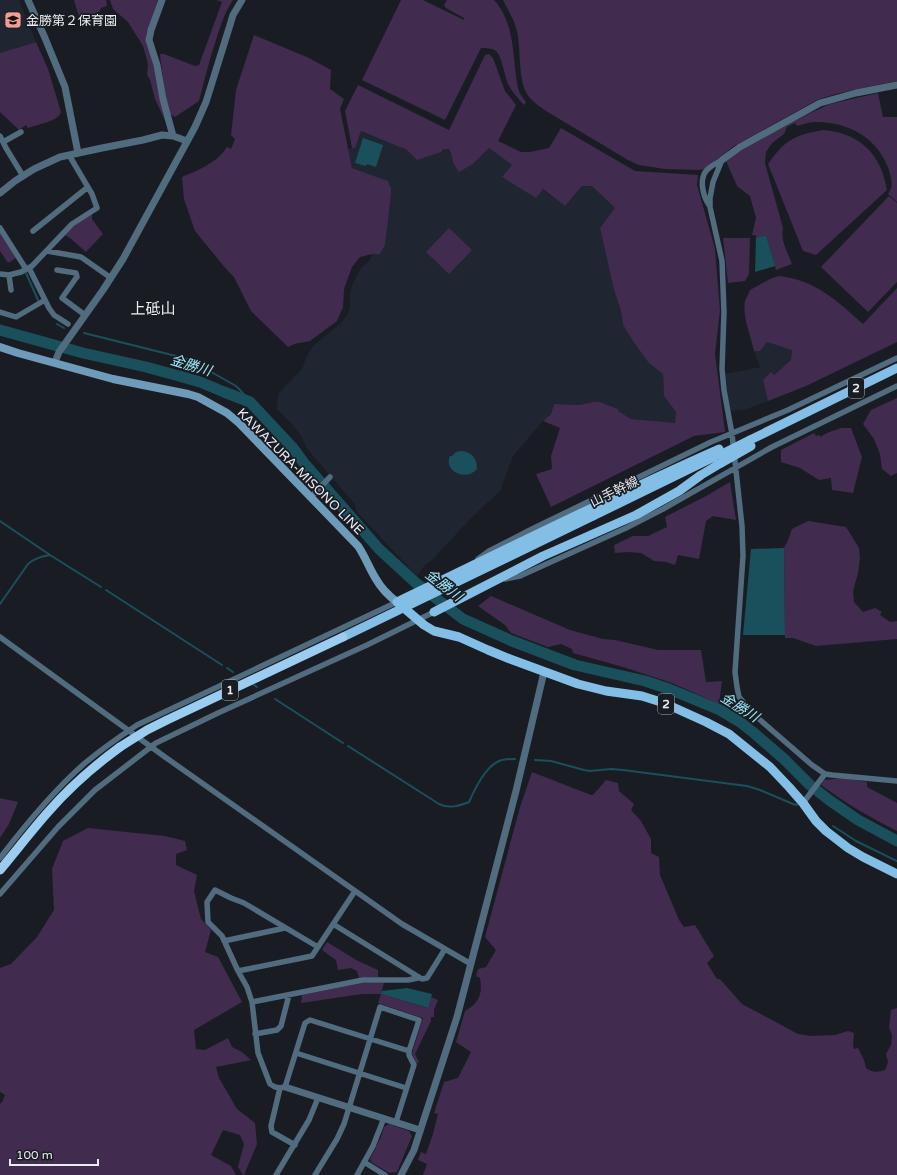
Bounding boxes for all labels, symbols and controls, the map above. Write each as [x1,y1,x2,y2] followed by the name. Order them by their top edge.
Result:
[3,10,23,30] school or university icon: 金勝第２保育園
[26,13,117,29] place label: 金勝第２保育園
[130,300,176,318] district label: 上砥山
[168,351,215,380] water label: 金勝川
[848,378,864,398] road number: 2
[234,405,367,538] street label: KAWAZURA-MISONO LINE
[588,473,641,510] street label: 山手幹線
[422,566,467,606] water label: 金勝川
[222,680,238,700] road number: 1
[717,689,764,727] water label: 金勝川
[658,694,674,714] road number: 2
[10,1141,98,1167] scale bar
[16,1148,53,1162] text: 100 m

